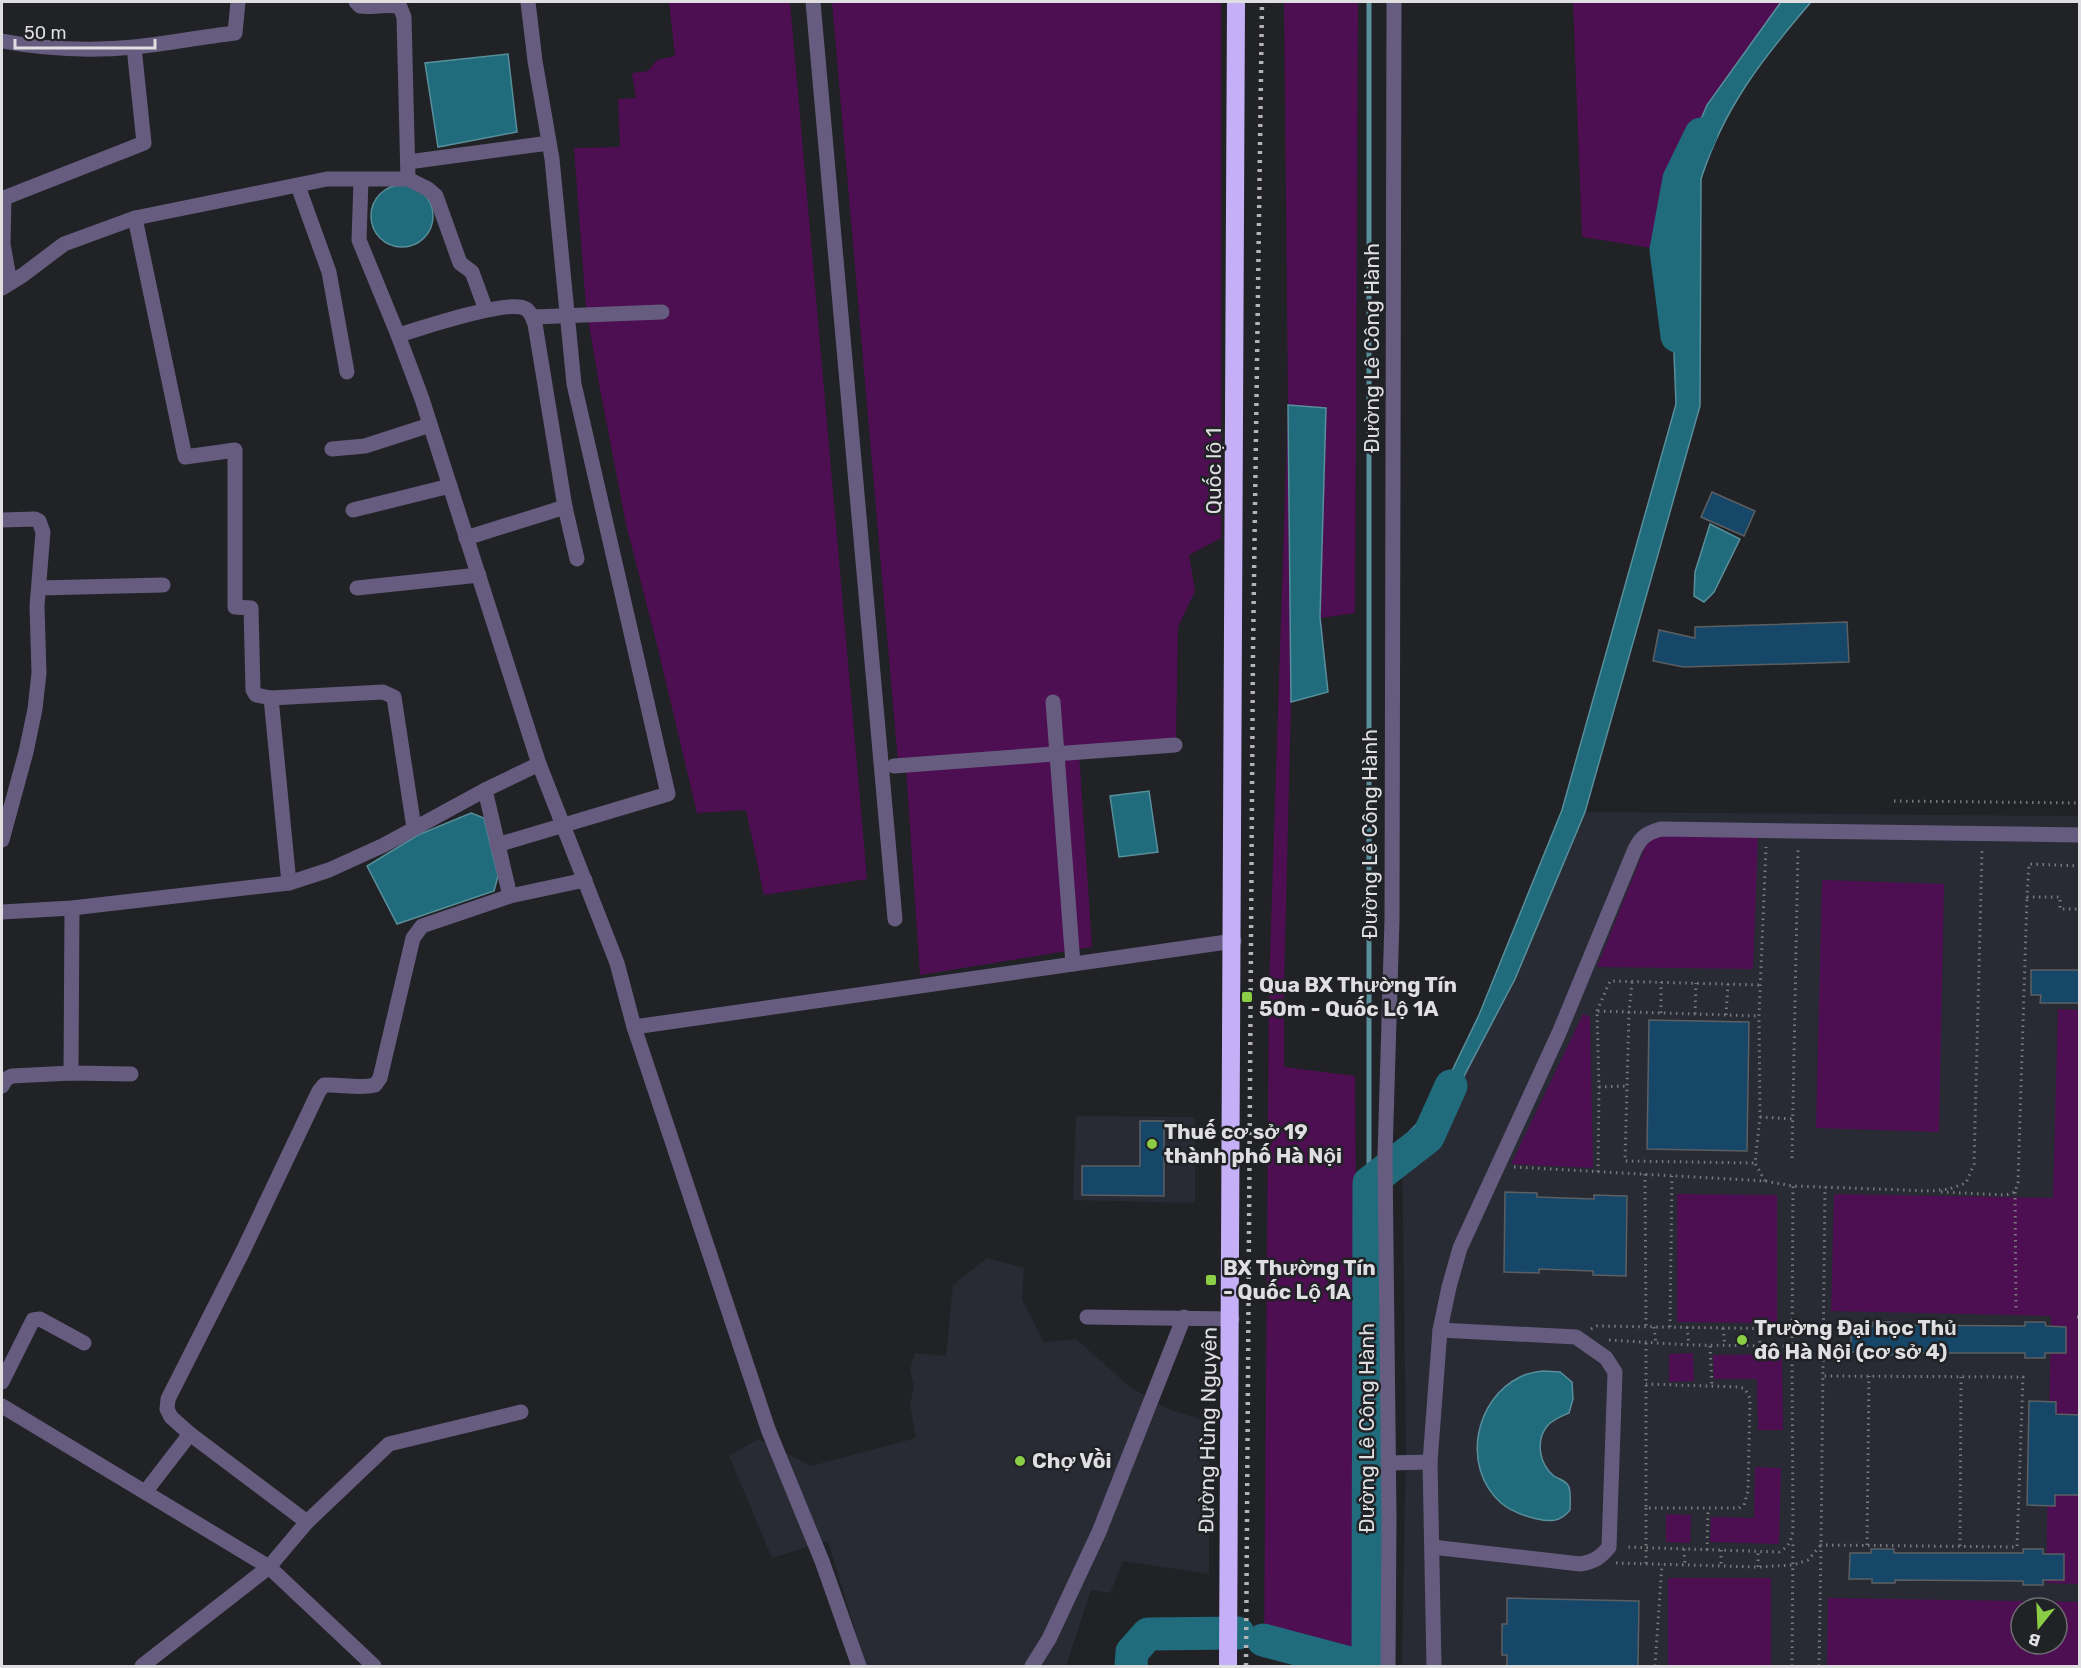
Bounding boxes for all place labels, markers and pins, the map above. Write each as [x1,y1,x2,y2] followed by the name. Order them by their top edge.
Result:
[1259,972,1457,1021] place label: Qua BX Thường Tín 50m - Quốc Lộ 1A
[1240,990,1254,1004] marker: Qua BX Thường Tín 50m - Quốc Lộ 1A
[1164,1119,1342,1168] place label: Thuế cơ sở 19 thành phố Hà Nội
[1145,1137,1159,1151] marker: Thuế cơ sở 19 thành phố Hà Nội
[1223,1255,1376,1304] place label: BX Thường Tín - Quốc Lộ 1A
[1204,1273,1218,1287] marker: BX Thường Tín - Quốc Lộ 1A
[1754,1315,1957,1364] place label: Trường Đại học Thủ đô Hà Nội (cơ sở 4)
[1735,1333,1749,1347] marker: Trường Đại học Thủ đô Hà Nội (cơ sở 4)
[1032,1448,1112,1473] place label: Chợ Vồi
[1013,1454,1027,1468] marker: Chợ Vồi

